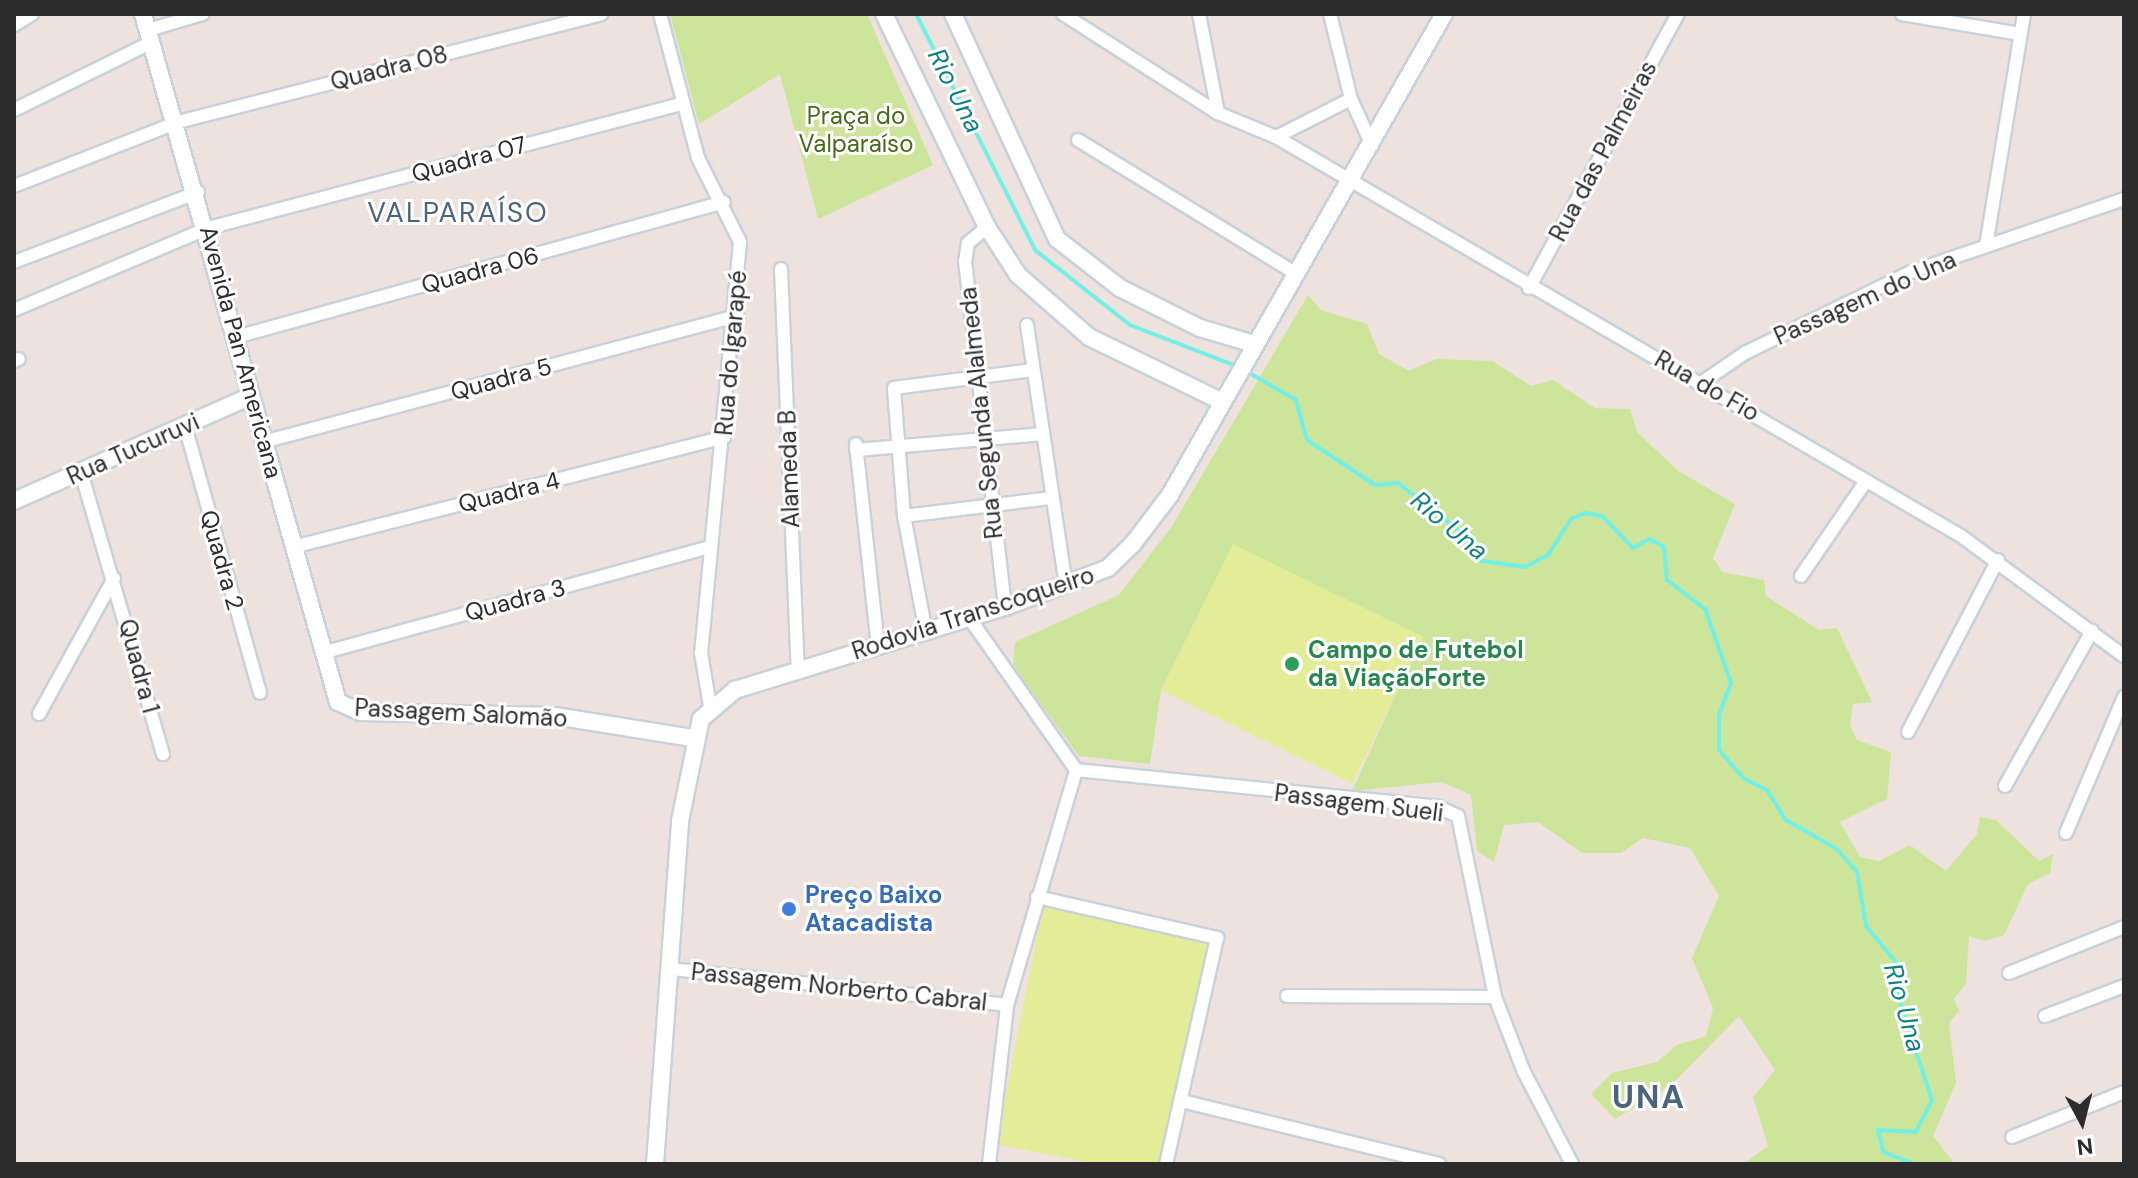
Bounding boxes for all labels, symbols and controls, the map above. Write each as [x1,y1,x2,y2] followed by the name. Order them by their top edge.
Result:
[327,40,451,96] street label: Quadra 08
[920,43,990,139] water label: Rio Una
[1543,56,1663,246] street label: Rua das Palmeiras
[799,102,913,158] park label: Praça do Valparaíso
[408,130,530,188] street label: Quadra 07
[367,196,549,230] district label: VALPARAÍSO
[193,223,289,481] street label: Avenida Pan Americana
[418,241,542,299] street label: Quadra 06
[1770,245,1960,351] street label: Passagem do Una
[709,269,753,437] street label: Rua do Igarapé
[953,286,1009,540] street label: Rua Segunda Alalmeda
[1650,345,1764,427] street label: Rua do Fio
[447,352,555,406] street label: Quadra 5
[62,407,204,491] street label: Rua Tucuruvi
[773,409,805,529] street label: Alameda B
[455,466,563,518] street label: Quadra 4
[1404,485,1494,567] water label: Rio Una
[194,507,250,613] street label: Quadra 2
[848,560,1098,666] street label: Rodovia Transcoqueiro
[462,573,568,627] street label: Quadra 3
[113,616,165,716] street label: Quadra 1
[1308,636,1524,692] place label: Campo de Futebol da ViaçãoForte
[1283,655,1301,673] marker: Campo de Futebol da ViaçãoForte
[354,693,568,733] street label: Passagem Salomão
[1273,778,1445,828] street label: Passagem Sueli
[805,881,942,937] place label: Preço Baixo Atacadista
[780,900,798,918] marker: Preço Baixo Atacadista
[690,957,988,1017] street label: Passagem Norberto Cabral
[1876,960,1932,1056] water label: Rio Una
[1612,1078,1686,1116] district label: UNA
[2042,1082,2122,1162] north arrow
[2075,1131,2095,1162] text: N

